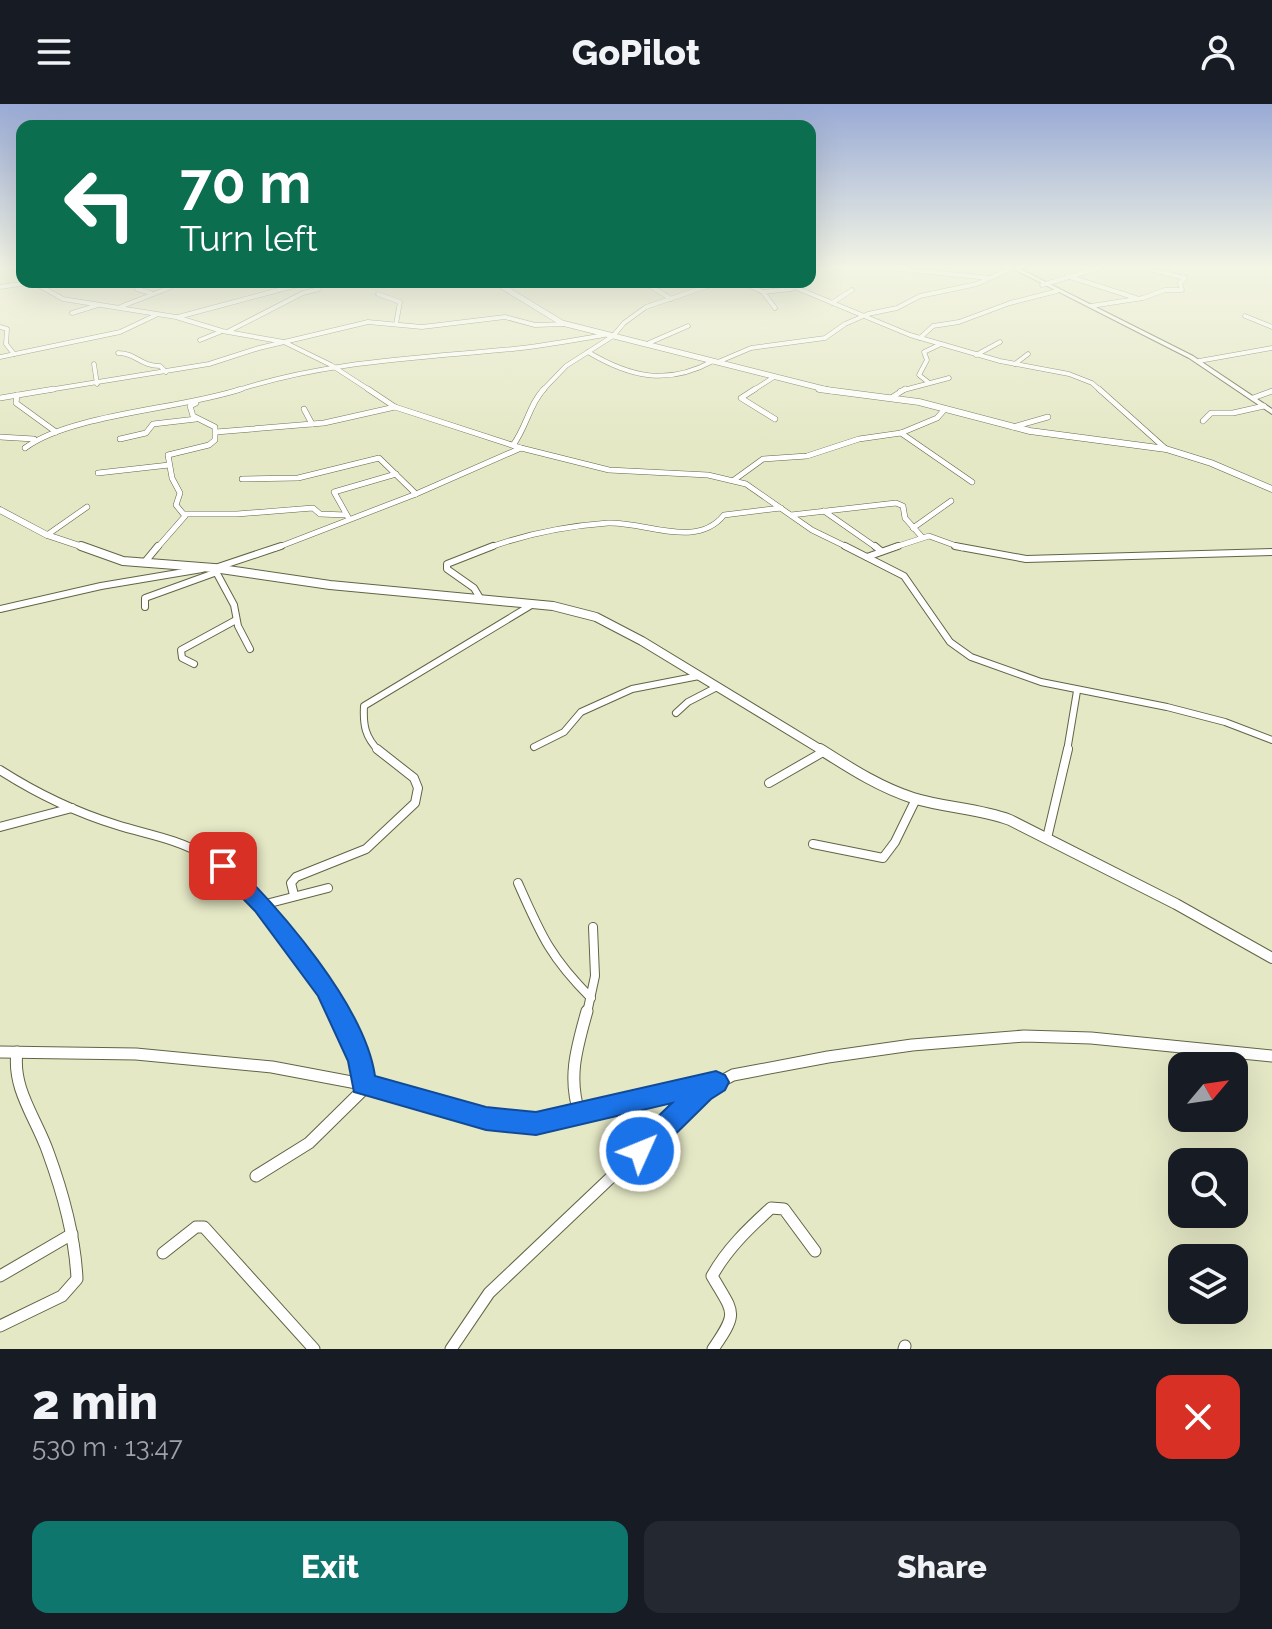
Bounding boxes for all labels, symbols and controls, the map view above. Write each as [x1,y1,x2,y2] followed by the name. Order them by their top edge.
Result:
[32,30,76,74] icon: menu
[1196,30,1240,74] icon: person
[572,31,700,73] text: GoPilot
[180,150,311,216] text: 70 m
[48,152,152,256] icon: left
[180,217,318,259] text: Turn left
[189,832,257,900] pin
[201,844,245,888] icon: arrive
[1168,1052,1248,1132] north arrow
[1168,1052,1248,1324] map controls
[598,1109,682,1193] position arrow
[1168,1148,1248,1228] button: search
[1168,1244,1248,1324] button: layers
[32,1374,158,1430] text: 2 min
[1156,1375,1240,1459] button: close
[32,1432,183,1462] text: 530 m · 13:47
[32,1521,628,1613] button: Exit
[644,1521,1240,1613] button: Share

